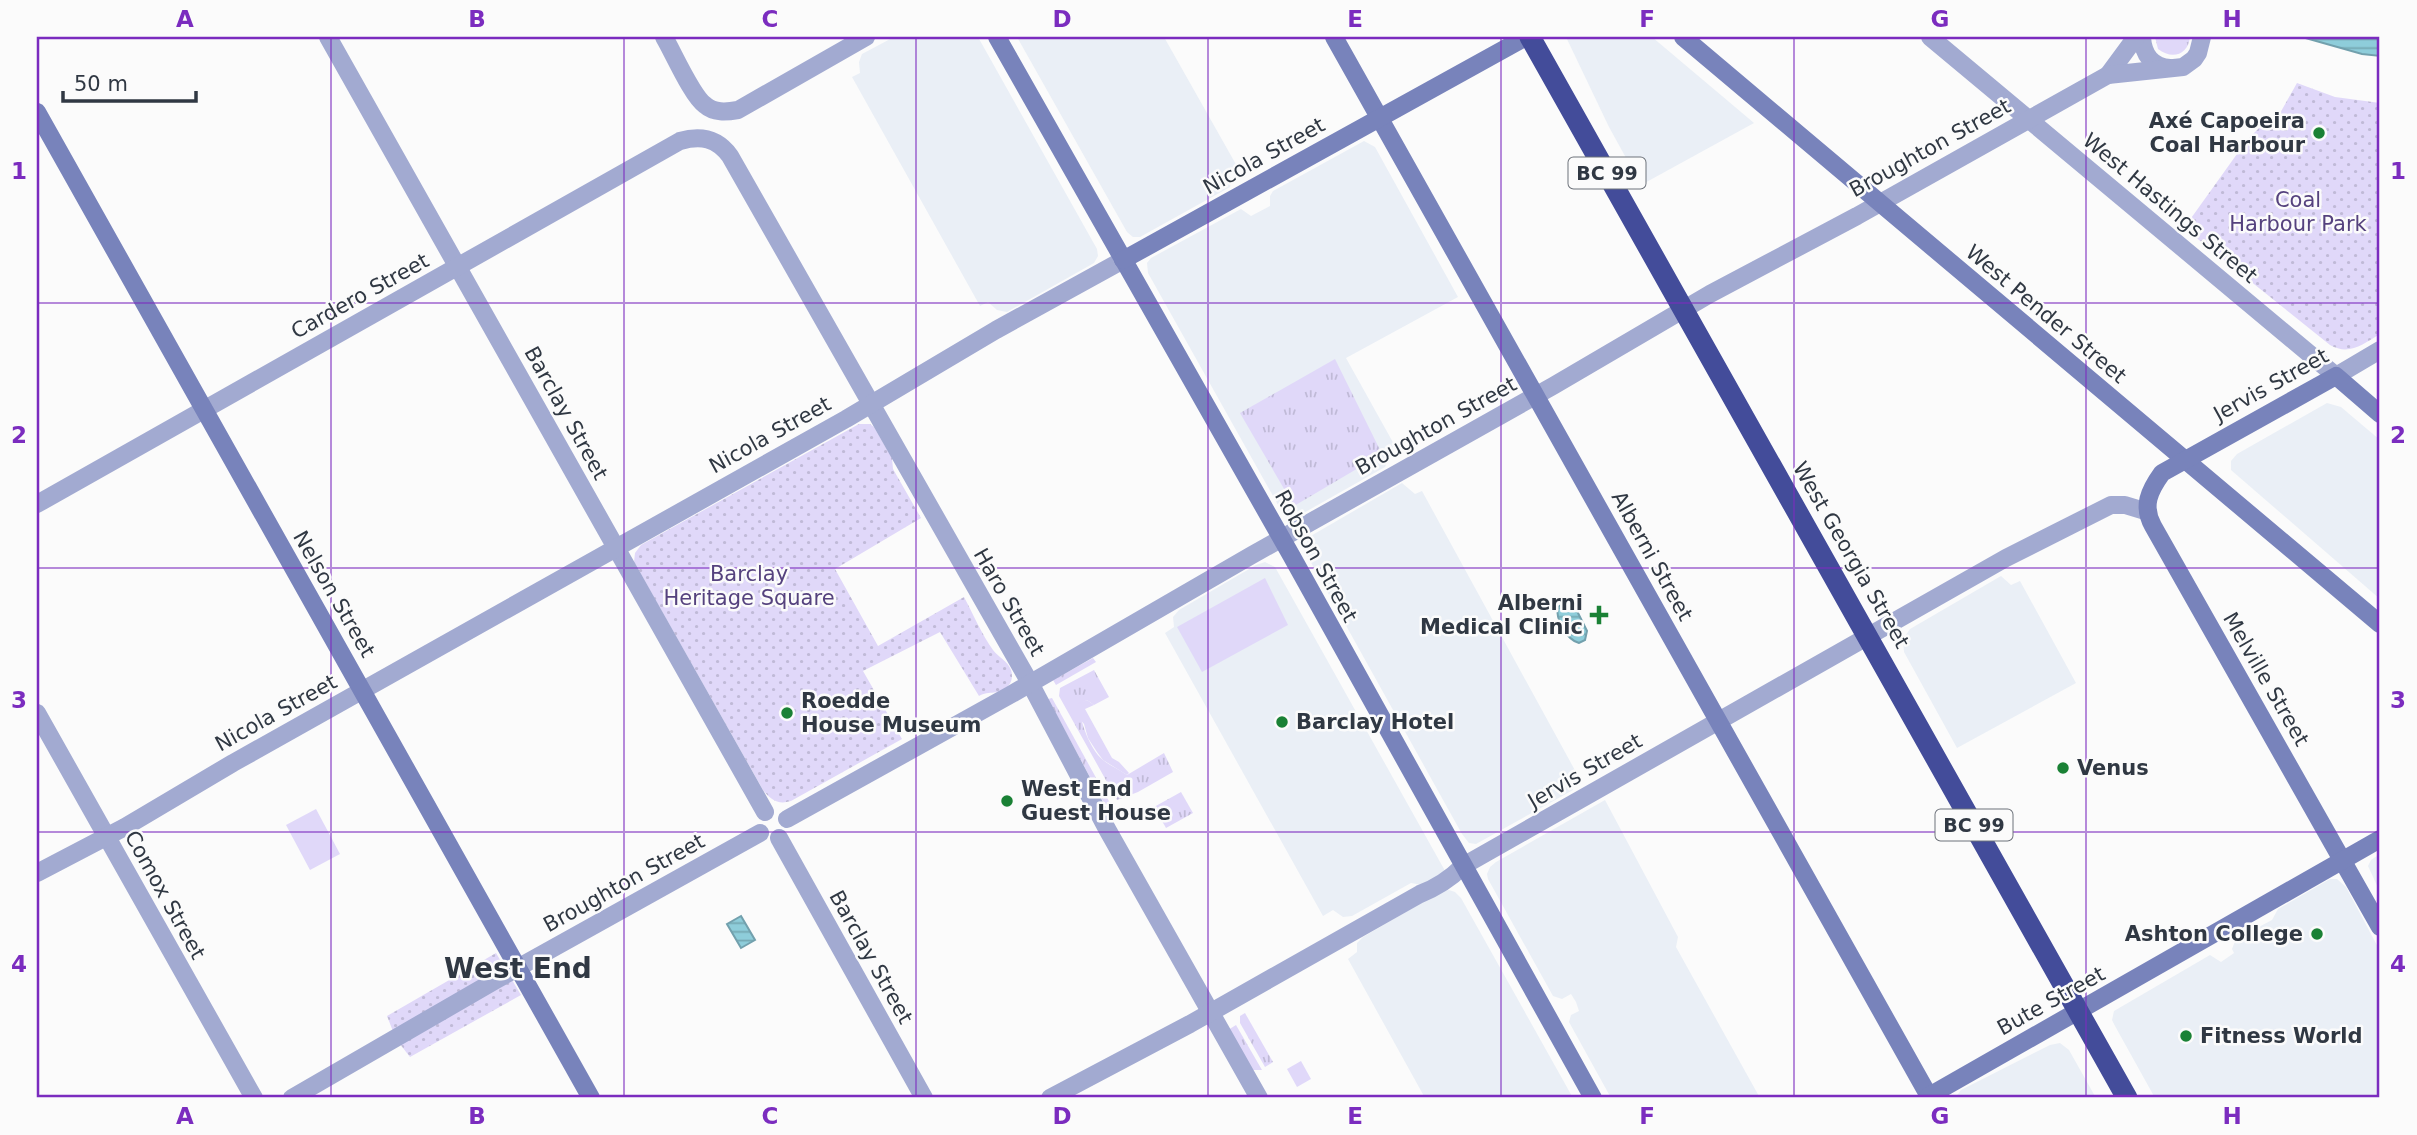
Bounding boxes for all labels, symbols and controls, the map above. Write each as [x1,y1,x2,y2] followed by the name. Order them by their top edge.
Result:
[176,6,194,32] text: A
[468,6,486,32] text: B
[762,6,778,32] text: C
[1052,6,1072,32] text: D
[1347,6,1363,32] text: E
[1639,6,1655,32] text: F
[1931,6,1949,32] text: G
[2222,6,2242,32] text: H
[63,60,196,104] scale bar
[74,72,128,96] text: 50 m
[1845,94,2015,202] street label: Broughton Street
[2149,109,2306,157] place label: Axé Capoeira Coal Harbour
[1199,113,1329,199] street label: Nicola Street
[2311,125,2327,141] marker: Axé Capoeira Coal Harbour
[2078,128,2262,288] street label: West Hastings Street
[11,158,27,184] text: 1
[1568,158,1646,188] road number: BC 99
[2390,158,2406,184] text: 1
[2229,188,2368,236] park label: Coal Harbour Park
[1961,240,2131,388] street label: West Pender Street
[287,248,433,344] street label: Cardero Street
[519,342,613,484] street label: Barclay Street
[2208,344,2333,427] street label: Jervis Street
[1351,372,1521,480] street label: Broughton Street
[705,392,835,478] street label: Nicola Street
[11,422,27,448] text: 2
[2390,422,2406,448] text: 2
[1788,458,1914,652] street label: West Georgia Street
[1270,486,1362,626] street label: Robson Street
[1607,487,1697,625] street label: Alberni Street
[288,526,380,662] street label: Nelson Street
[969,544,1049,660] street label: Haro Street
[663,562,835,610] park label: Barclay Heritage Square
[1420,591,1583,639] place label: Alberni Medical Clinic
[1589,605,1609,625] marker: Alberni Medical Clinic
[2218,608,2314,750] street label: Melville Street
[211,670,341,756] street label: Nicola Street
[11,687,27,713] text: 3
[2390,687,2406,713] text: 3
[801,689,981,737] place label: Roedde House Museum
[779,705,795,721] marker: Roedde House Museum
[1296,710,1454,734] place label: Barclay Hotel
[1274,714,1290,730] marker: Barclay Hotel
[1522,729,1646,814] street label: Jervis Street
[2077,756,2149,780] place label: Venus
[2055,760,2071,776] marker: Venus
[1021,777,1171,825] place label: West End Guest House
[999,793,1015,809] marker: West End Guest House
[1936,810,2012,840] road number: BC 99
[120,827,210,963] street label: Comox Street
[539,829,709,937] street label: Broughton Street
[824,886,918,1028] street label: Barclay Street
[2125,922,2303,946] place label: Ashton College
[2309,926,2325,942] marker: Ashton College
[11,951,27,977] text: 4
[2390,951,2406,977] text: 4
[444,952,592,985] district label: West End
[1993,962,2109,1040] street label: Bute Street
[2200,1024,2363,1048] place label: Fitness World
[2178,1028,2194,1044] marker: Fitness World
[176,1103,194,1129] text: A
[468,1103,486,1129] text: B
[762,1103,778,1129] text: C
[1052,1103,1072,1129] text: D
[1347,1103,1363,1129] text: E
[1639,1103,1655,1129] text: F
[1931,1103,1949,1129] text: G
[2222,1103,2242,1129] text: H

